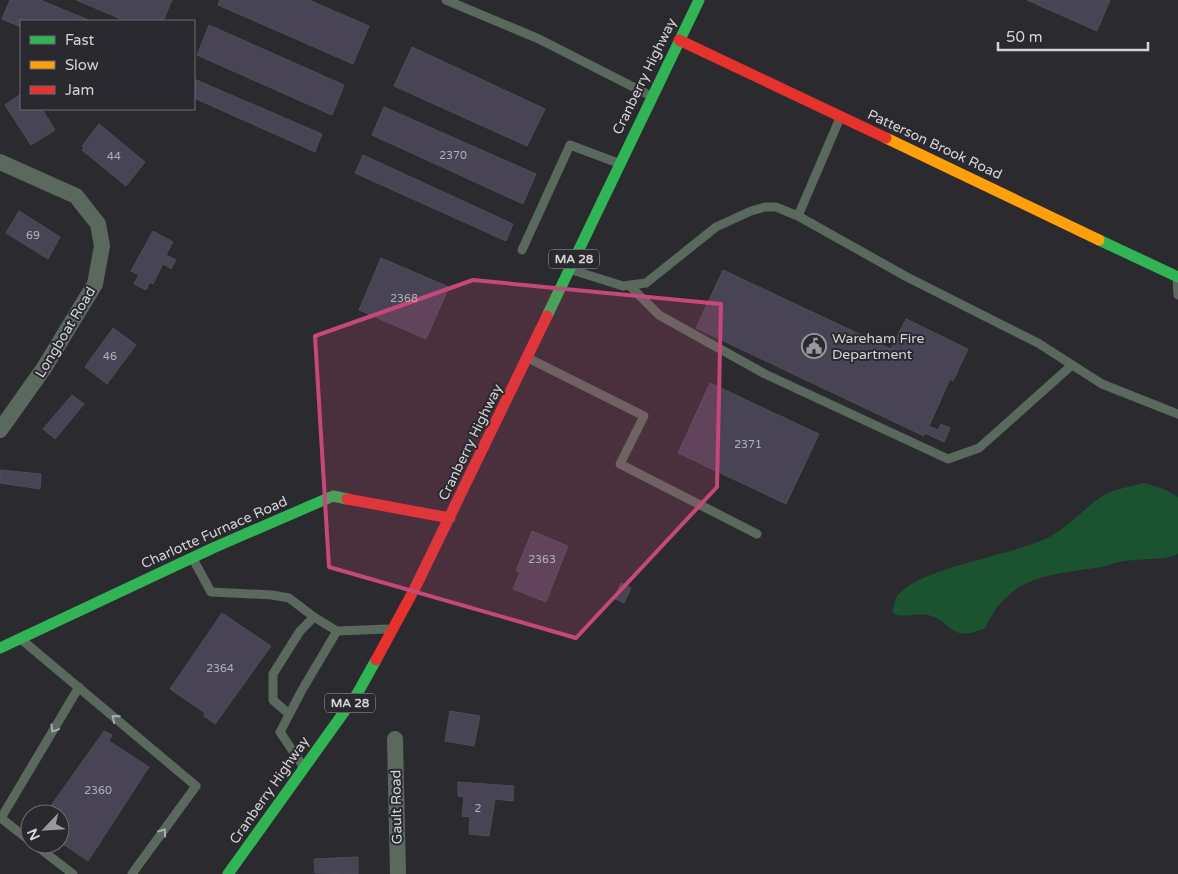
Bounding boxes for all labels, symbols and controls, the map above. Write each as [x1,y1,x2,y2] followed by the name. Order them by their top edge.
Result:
[609,15,680,137] street label: Cranberry Highway
[20,20,195,110] legend
[998,20,1148,52] scale bar
[1006,28,1043,46] text: 50 m
[65,31,95,49] text: Fast
[65,56,99,74] text: Slow
[65,81,94,99] text: Jam
[865,106,1005,183] street label: Patterson Brook Road
[439,149,467,162] house number: 2370
[107,150,121,163] house number: 44
[26,229,40,242] house number: 69
[549,250,599,268] road number: MA 28
[32,284,99,381] street label: Longboat Road
[390,292,418,305] house number: 2368
[832,330,924,363] place label: Wareham Fire Department
[801,333,827,359] public building icon: Wareham Fire Department
[103,350,117,363] house number: 46
[435,381,506,503] street label: Cranberry Highway
[734,438,762,451] house number: 2371
[139,493,290,572] street label: Charlotte Furnace Road
[528,553,556,566] house number: 2363
[206,662,234,675] house number: 2364
[325,694,375,712] road number: MA 28
[111,714,120,723] one-way arrow
[50,724,60,733] one-way arrow
[226,733,313,847] street label: Cranberry Highway
[387,770,406,844] street label: Gault Road
[84,784,112,797] house number: 2360
[475,802,482,815] house number: 2
[20,804,70,854] north arrow
[24,826,44,843] text: N
[157,828,166,838] one-way arrow

